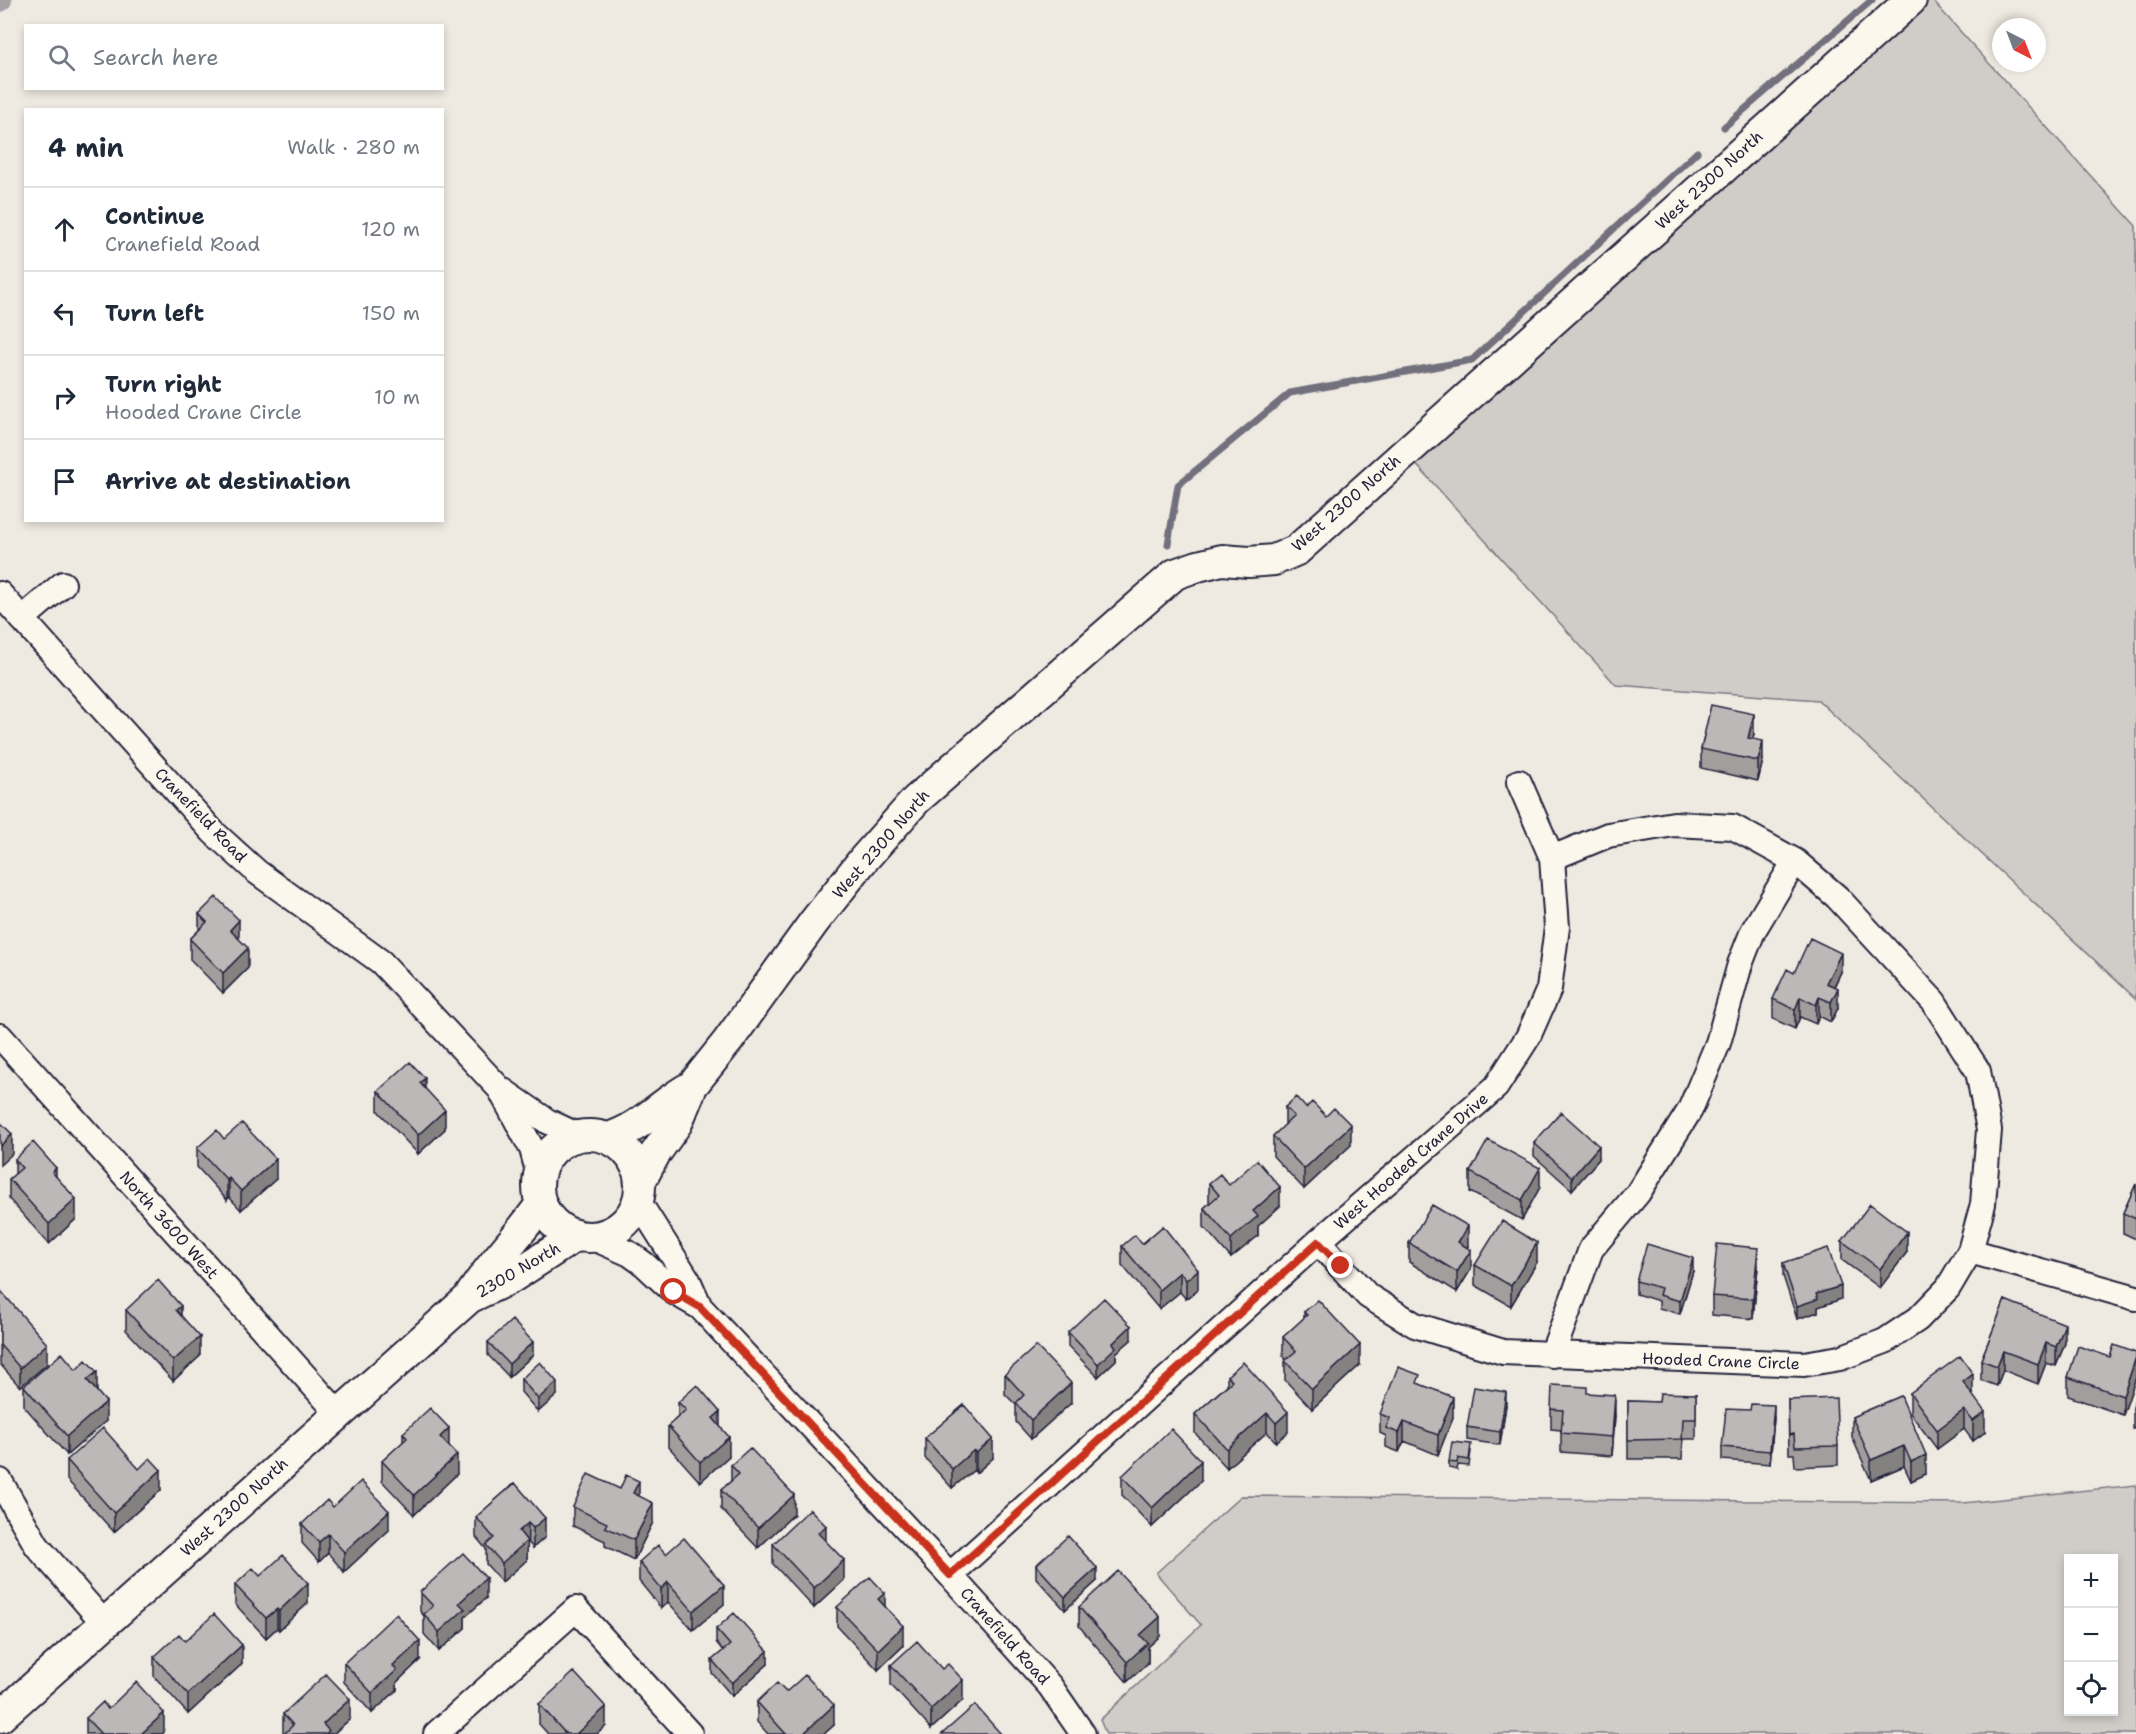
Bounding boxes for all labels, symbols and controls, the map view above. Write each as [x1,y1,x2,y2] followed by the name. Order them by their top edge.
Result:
[1992,18,2046,72] north arrow
[24,24,444,90] search box
[45,41,78,74] icon: search
[93,43,219,72] text: Search here
[1651,126,1767,234] street label: West 2300 North
[48,130,124,165] text: 4 min
[287,134,420,160] text: Walk · 280 m
[105,202,205,231] text: Continue
[48,213,81,246] icon: ahead
[361,216,420,242] text: 120 m
[105,231,260,257] text: Cranefield Road
[48,297,81,330] icon: left
[105,299,204,328] text: Turn left
[362,300,420,326] text: 150 m
[105,370,222,399] text: Turn right
[48,381,81,414] icon: right
[374,384,420,410] text: 10 m
[105,399,302,425] text: Hooded Crane Circle
[1287,450,1405,556] street label: West 2300 North
[48,465,81,498] icon: arrive
[105,467,351,496] text: Arrive at destination
[150,763,252,867] street label: Cranefield Road
[828,785,934,903] street label: West 2300 North
[1329,1088,1493,1234] street label: West Hooded Crane Drive
[115,1167,223,1283] street label: North 3600 West
[472,1237,564,1303] street label: 2300 North
[1327,1252,1353,1278] route end
[660,1278,686,1304] route start
[1642,1348,1800,1374] street label: Hooded Crane Circle
[176,1453,292,1561] street label: West 2300 North
[2064,1554,2118,1716] map controls
[2064,1554,2118,1608] button: +
[956,1583,1054,1689] street label: Cranefield Road
[2064,1608,2118,1662] button: −
[2064,1662,2118,1716] button: locate

